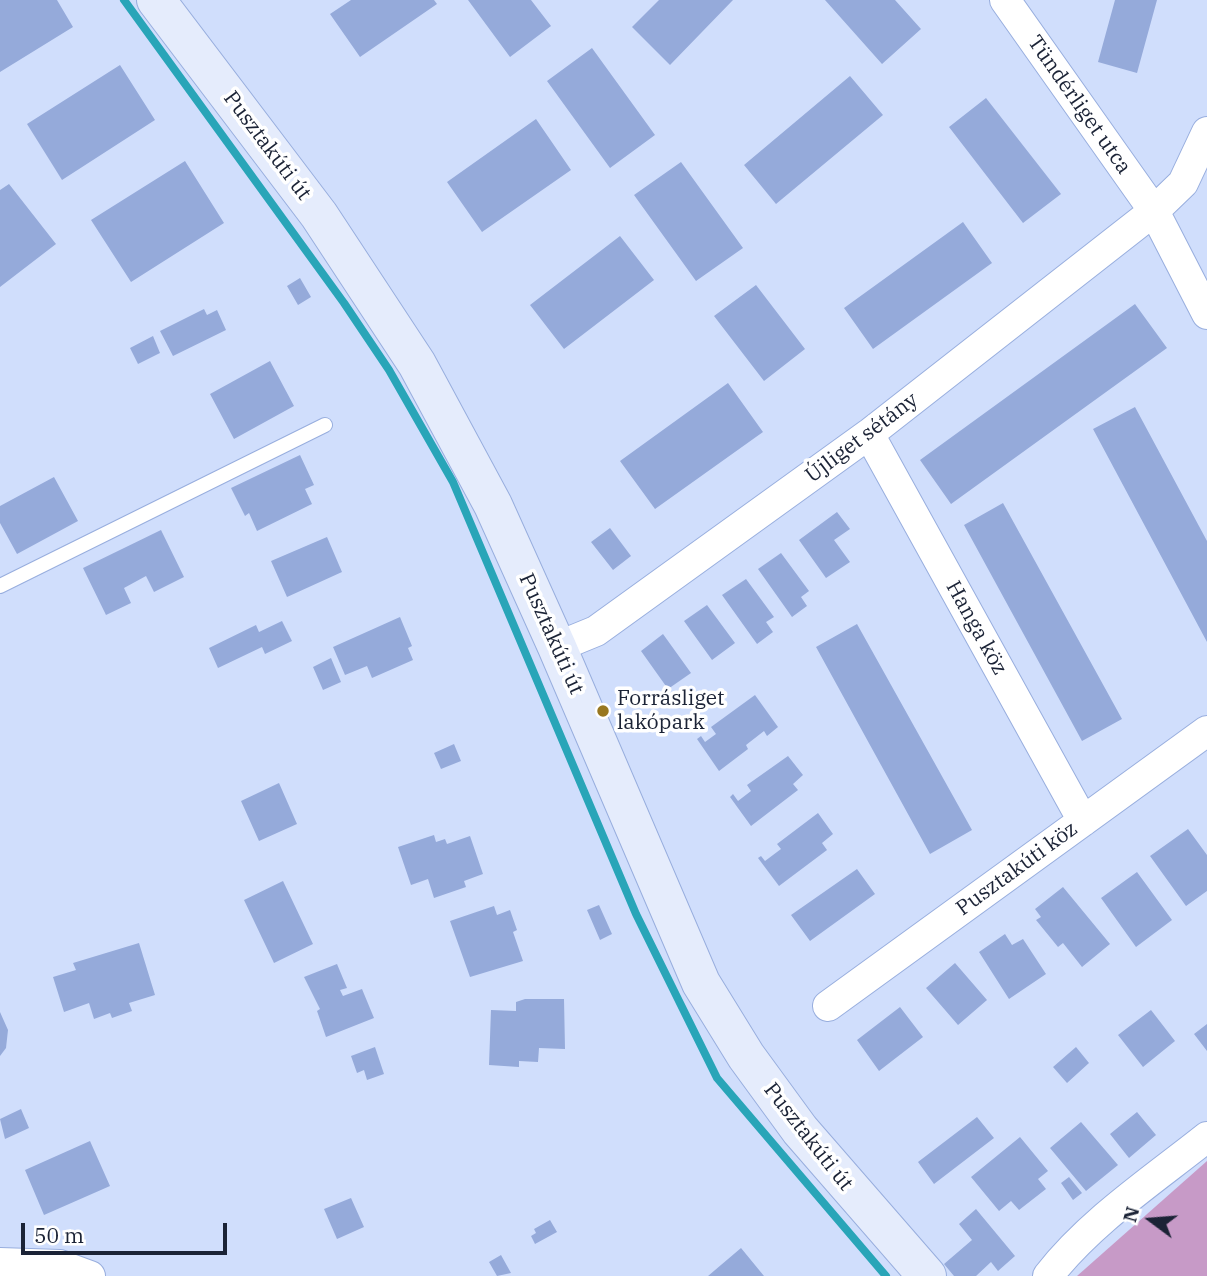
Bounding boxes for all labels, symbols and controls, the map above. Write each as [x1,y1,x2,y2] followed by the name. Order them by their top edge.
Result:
[1022,31,1136,179] street label: Tündérliget utca
[218,87,316,205] street label: Pusztakúti út
[801,388,923,488] street label: Újliget sétány
[513,570,589,698] street label: Pusztakúti út
[940,577,1012,679] street label: Hanga köz
[617,686,724,736] place label: Forrásliget lakópark
[595,703,611,719] marker: Forrásliget lakópark
[951,817,1083,921] street label: Pusztakúti köz
[758,1078,858,1196] street label: Pusztakúti út
[1116,1185,1186,1255] north arrow
[1117,1204,1144,1225] text: N
[24,1210,231,1254] scale bar
[34,1221,84,1249] text: 50 m

